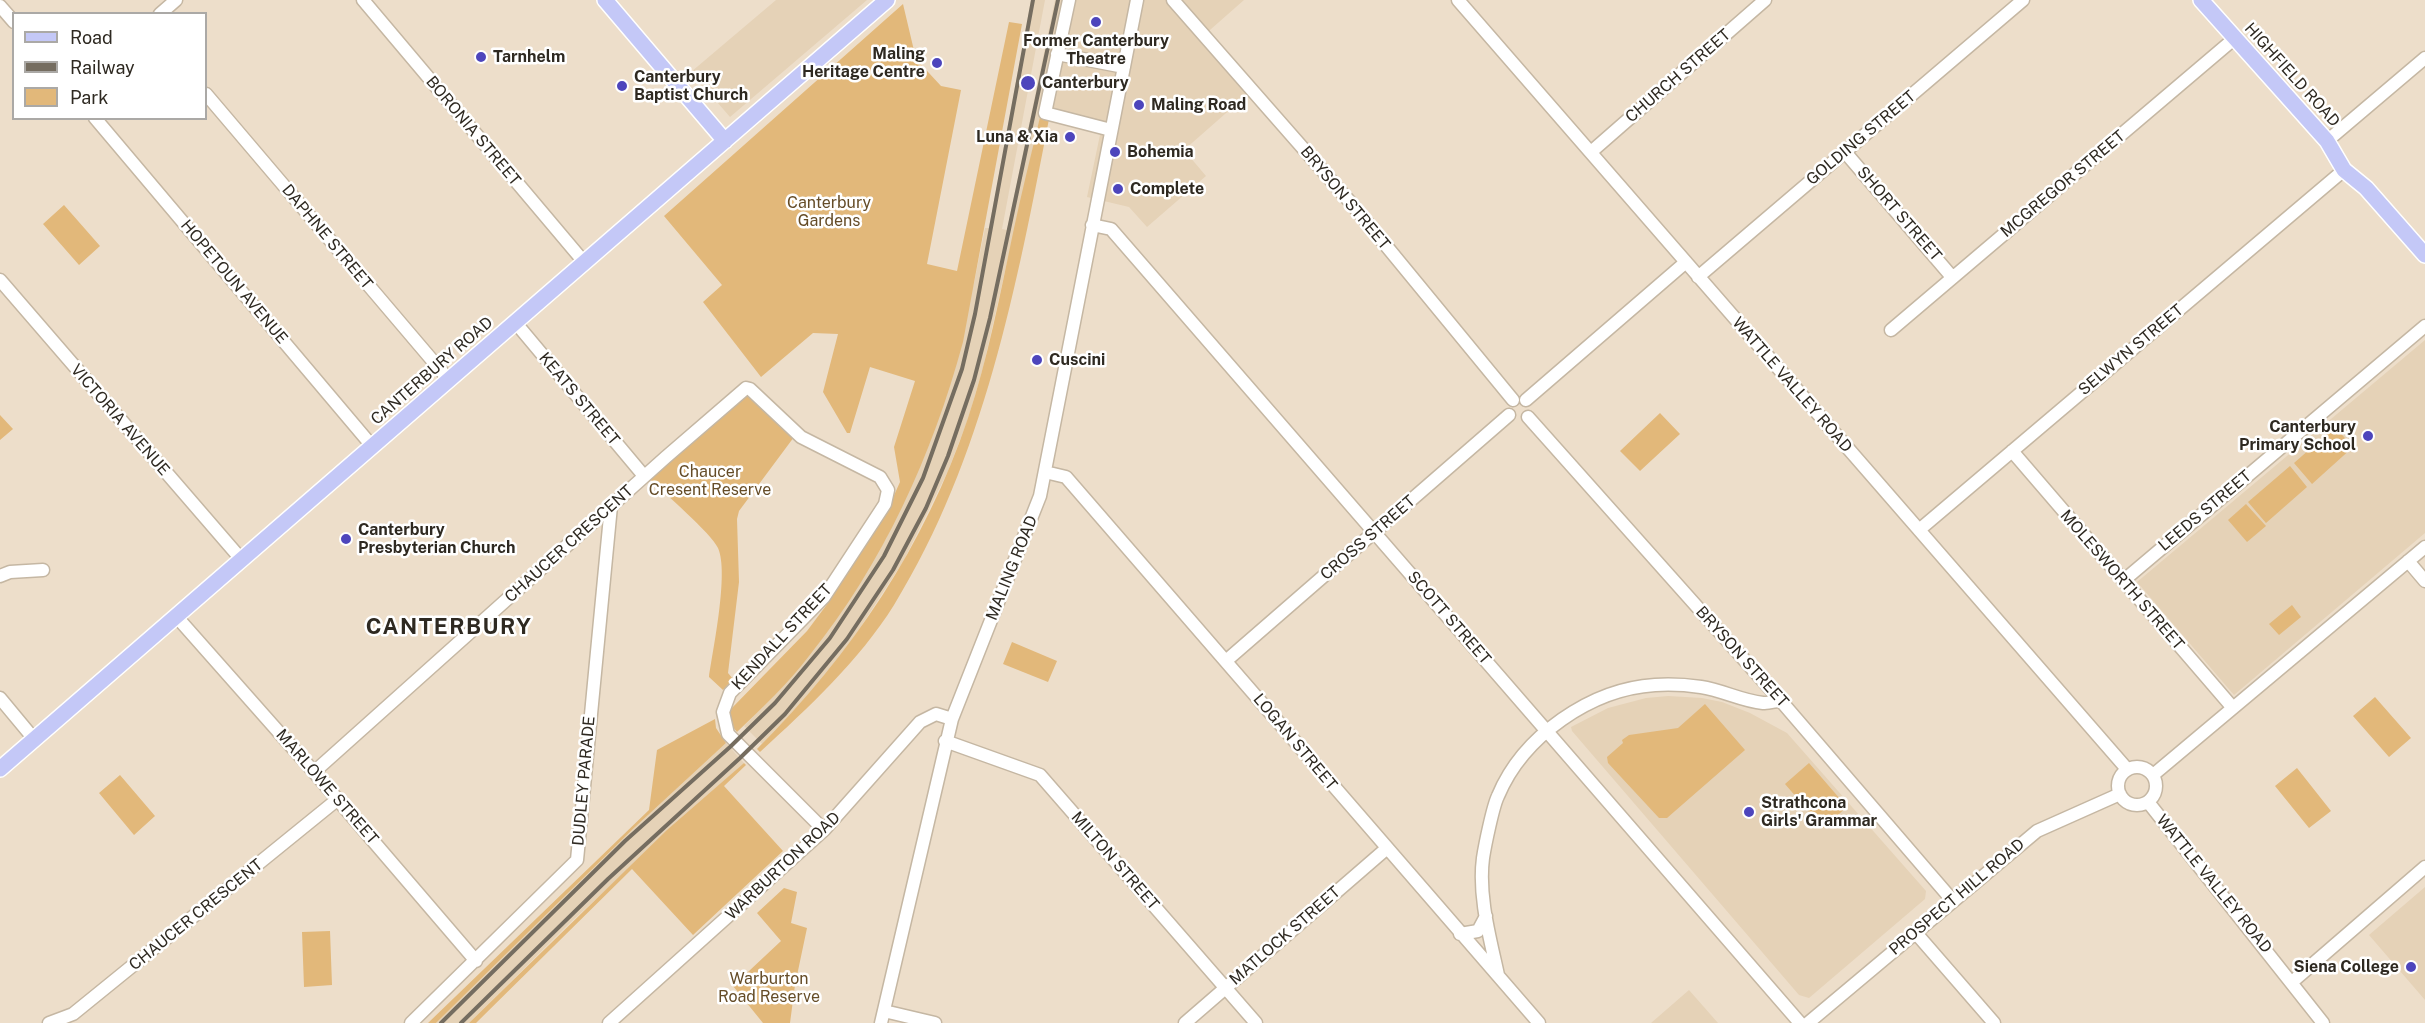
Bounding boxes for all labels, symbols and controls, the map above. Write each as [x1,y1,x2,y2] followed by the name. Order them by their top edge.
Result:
[12,12,207,120] legend
[1089,15,1103,29] marker: Former Canterbury Theatre
[2240,19,2344,131] street label: HIGHFIELD ROAD
[1622,25,1734,127] street label: CHURCH STREET
[70,27,113,48] text: Road
[1023,31,1169,69] place label: Former Canterbury Theatre
[802,44,925,82] place label: Maling Heritage Centre
[493,47,565,67] place label: Tarnhelm
[474,50,488,64] marker: Tarnhelm
[930,56,944,70] marker: Maling Heritage Centre
[70,57,135,78] text: Railway
[634,67,748,105] place label: Canterbury Baptist Church
[422,72,524,190] street label: BORONIA STREET
[1042,73,1129,93] place label: Canterbury
[1019,74,1037,92] marker: Canterbury
[615,79,629,93] marker: Canterbury Baptist Church
[70,87,108,108] text: Park
[1803,87,1919,189] street label: GOLDING STREET
[1151,95,1246,115] place label: Maling Road
[1132,98,1146,112] marker: Maling Road
[1997,126,2129,242] street label: MCGREGOR STREET
[976,127,1058,147] place label: Luna & Xia
[1063,130,1077,144] marker: Luna & Xia
[1127,142,1194,162] place label: Bohemia
[1296,142,1394,254] street label: BRYSON STREET
[1108,145,1122,159] marker: Bohemia
[1853,163,1945,265] street label: SHORT STREET
[1130,179,1204,199] place label: Complete
[278,181,376,293] street label: DAPHNE STREET
[1111,182,1125,196] marker: Complete
[787,193,871,231] park label: Canterbury Gardens
[177,216,291,348] street label: HOPETOUN AVENUE
[2075,301,2187,399] street label: SELWYN STREET
[367,313,497,429] street label: CANTERBURY ROAD
[1728,314,1856,456] street label: WATTLE VALLEY ROAD
[535,349,623,449] street label: KEATS STREET
[1049,350,1105,370] place label: Cuscini
[1030,353,1044,367] marker: Cuscini
[66,360,174,480] street label: VICTORIA AVENUE
[2239,417,2356,455] place label: Canterbury Primary School
[2361,429,2375,443] marker: Canterbury Primary School
[649,462,771,500] park label: Chaucer Cresent Reserve
[2155,467,2255,555] street label: LEEDS STREET
[501,481,637,607] street label: CHAUCER CRESCENT
[1317,492,1419,584] street label: CROSS STREET
[2056,506,2188,654] street label: MOLESWORTH STREET
[982,513,1042,623] street label: MALING ROAD
[358,520,515,558] place label: Canterbury Presbyterian Church
[339,532,353,546] marker: Canterbury Presbyterian Church
[1403,567,1495,669] street label: SCOTT STREET
[728,580,836,694] street label: KENDALL STREET
[1692,603,1792,711] street label: BRYSON STREET
[366,614,532,640] district label: CANTERBURY
[1249,690,1341,794] street label: LOGAN STREET
[569,715,599,847] street label: DUDLEY PARADE
[272,725,382,849] street label: MARLOWE STREET
[1761,793,1877,831] place label: Strathcona Girls' Grammar
[1742,805,1756,819] marker: Strathcona Girls' Grammar
[722,808,844,924] street label: WARBURTON ROAD
[1067,808,1163,914] street label: MILTON STREET
[2152,811,2276,957] street label: WATTLE VALLEY ROAD
[1885,835,2029,959] street label: PROSPECT HILL ROAD
[125,855,267,975] street label: CHAUCER CRESCENT
[1226,883,1344,989] street label: MATLOCK STREET
[2294,957,2399,977] place label: Siena College
[2404,960,2418,974] marker: Siena College
[718,969,820,1007] park label: Warburton Road Reserve

